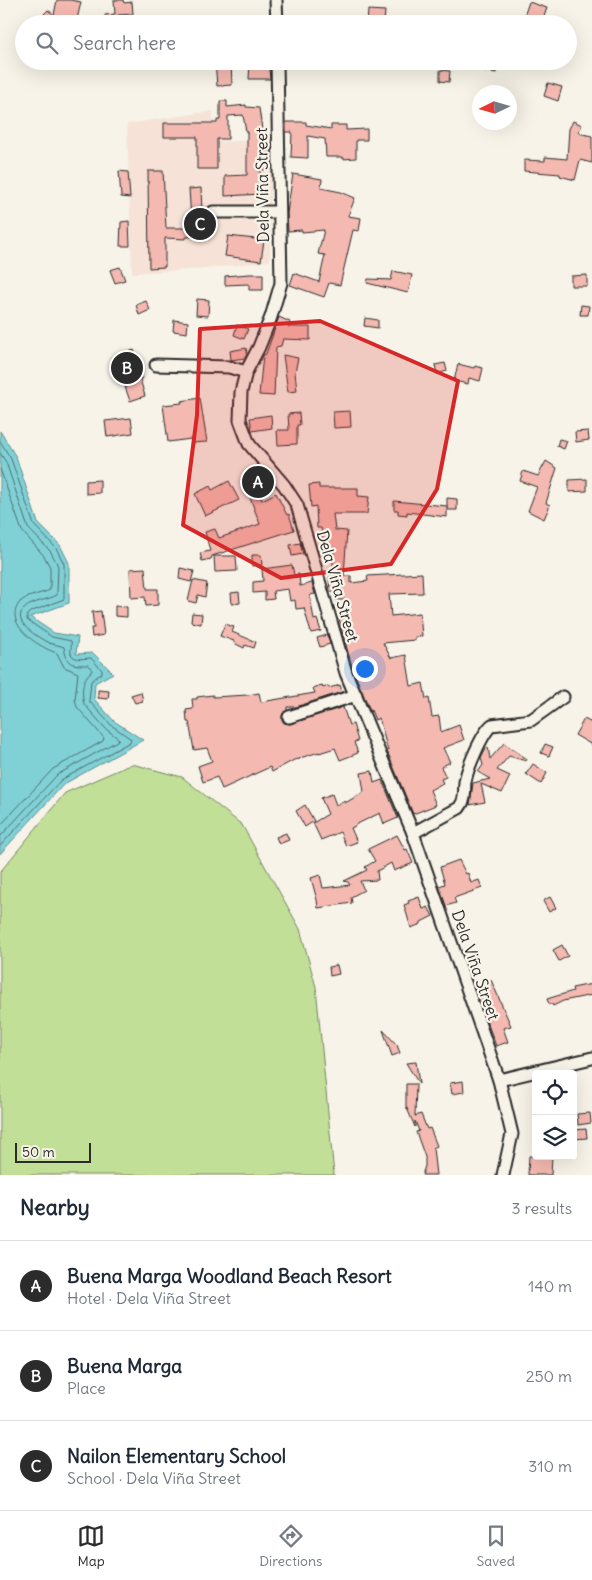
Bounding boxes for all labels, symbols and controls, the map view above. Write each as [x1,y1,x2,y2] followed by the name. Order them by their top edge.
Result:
[15,15,577,70] search box
[33,29,61,57] icon: search
[73,31,176,55] text: Search here
[472,85,517,130] north arrow
[251,127,273,243] street label: Dela Viña Street
[184,205,216,243] pin: C
[111,349,143,387] pin: B
[242,463,274,501] pin: A
[313,528,364,645] street label: Dela Viña Street
[352,656,378,682] your location
[448,907,504,1023] street label: Dela Viña Street
[532,1070,577,1160] map controls
[532,1070,577,1115] button: locate
[532,1115,577,1160] button: layers
[15,1140,91,1163] scale bar
[22,1143,55,1161] text: 50 m
[20,1194,90,1221] text: Nearby
[512,1198,572,1218] text: 3 results
[67,1264,392,1288] text: Buena Marga Woodland Beach Resort
[31,1276,41,1296] text: A
[528,1276,572,1296] text: 140 m
[67,1288,231,1308] text: Hotel · Dela Viña Street
[67,1354,182,1378] text: Buena Marga
[31,1366,41,1386] text: B
[526,1366,572,1386] text: 250 m
[67,1378,106,1398] text: Place
[67,1444,286,1468] text: Nailon Elementary School
[31,1456,41,1476] text: C
[528,1456,572,1476] text: 310 m
[67,1468,241,1488] text: School · Dela Viña Street
[77,1522,105,1570] tab: Map
[259,1522,322,1570] tab: Directions
[477,1522,515,1570] tab: Saved

